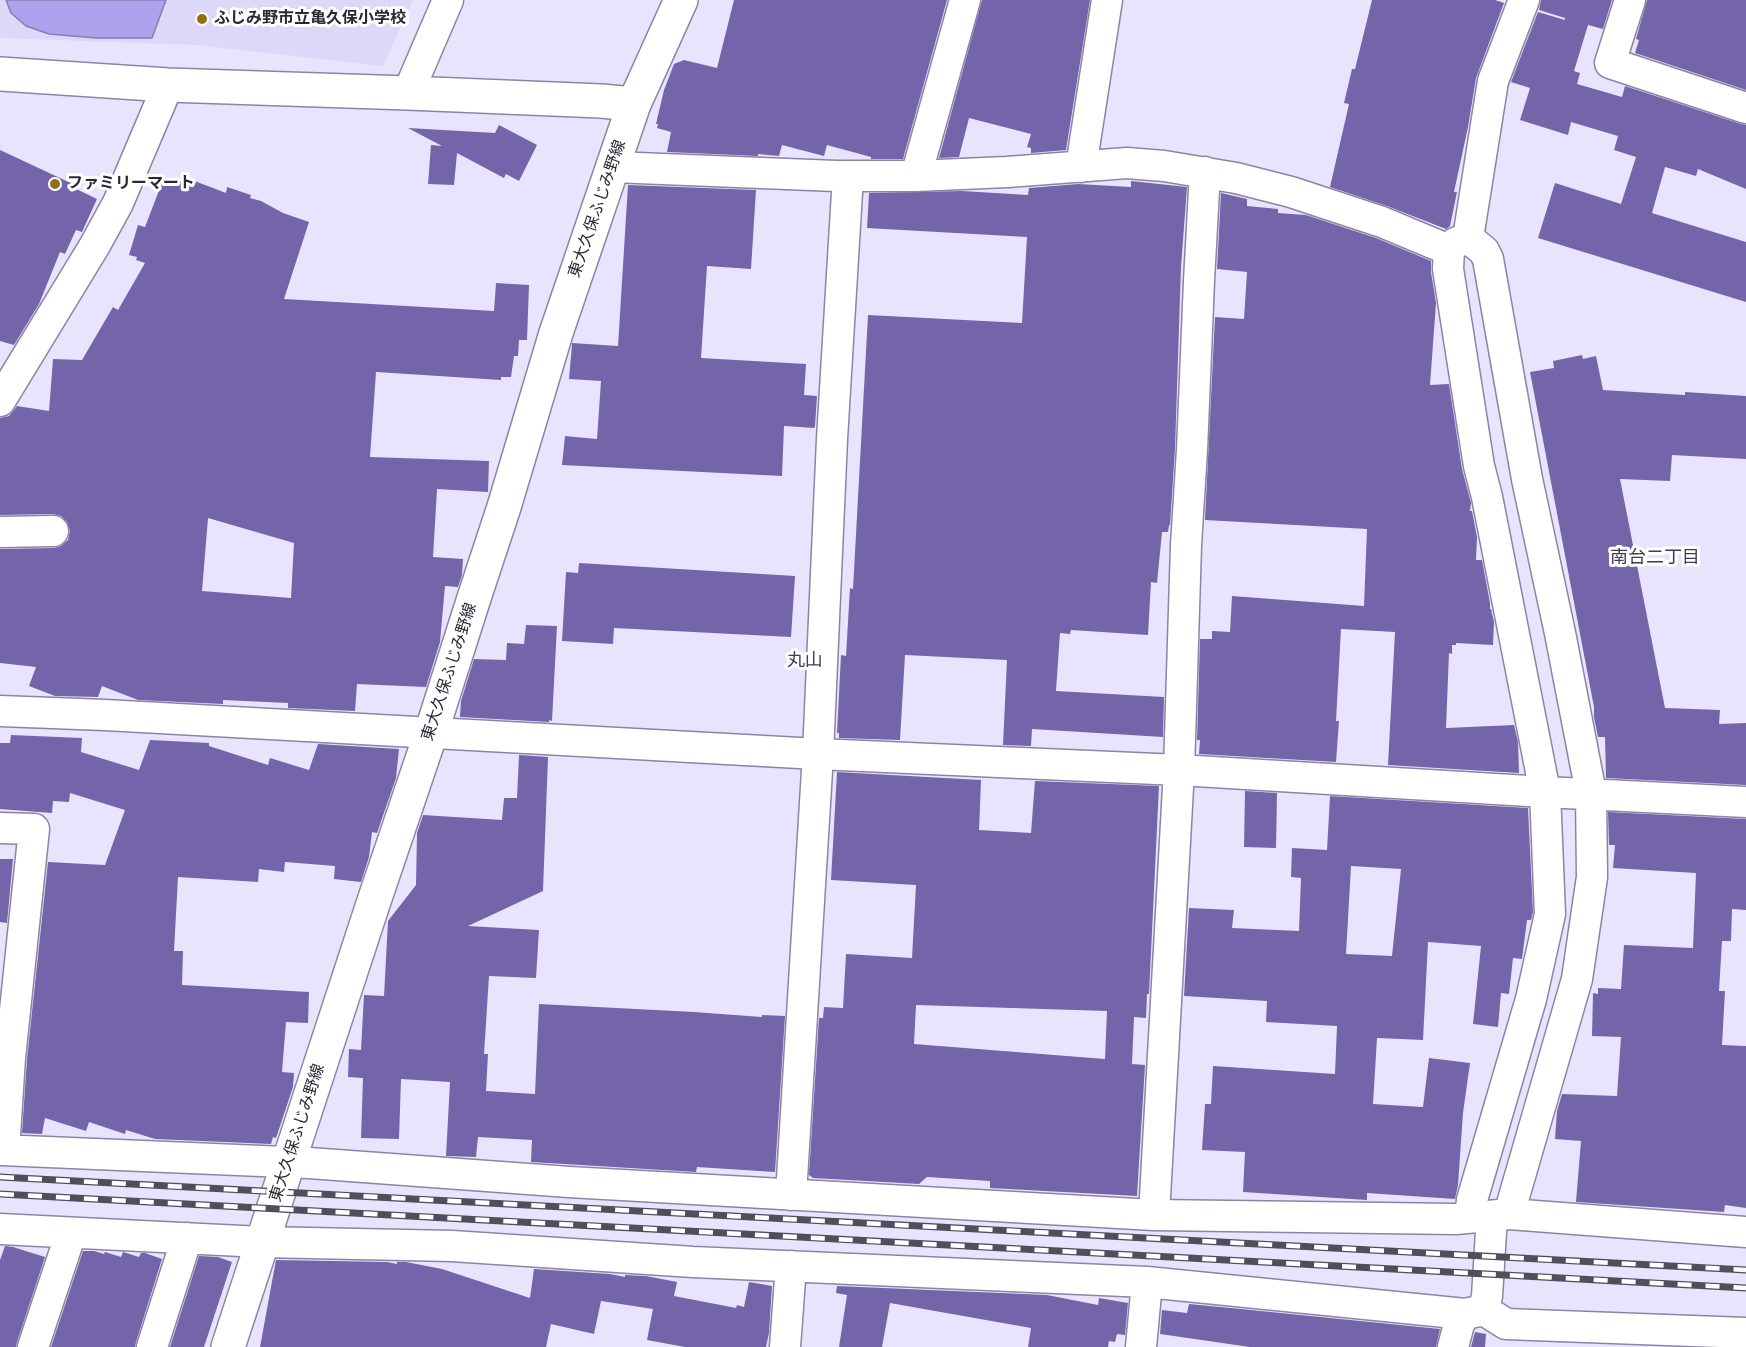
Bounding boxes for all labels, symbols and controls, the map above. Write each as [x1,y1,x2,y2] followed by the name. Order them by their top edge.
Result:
[214,9,406,29] place label: ふじみ野市立亀久保小学校
[195,12,209,26] marker: ふじみ野市立亀久保小学校
[565,138,631,280] street label: 東大久保ふじみ野線
[67,174,195,194] place label: ファミリーマート
[48,177,62,191] marker: ファミリーマート
[1610,547,1700,569] district label: 南台二丁目
[419,601,481,743] street label: 東大久保ふじみ野線
[787,650,823,672] district label: 丸山
[267,1062,329,1204] street label: 東大久保ふじみ野線

